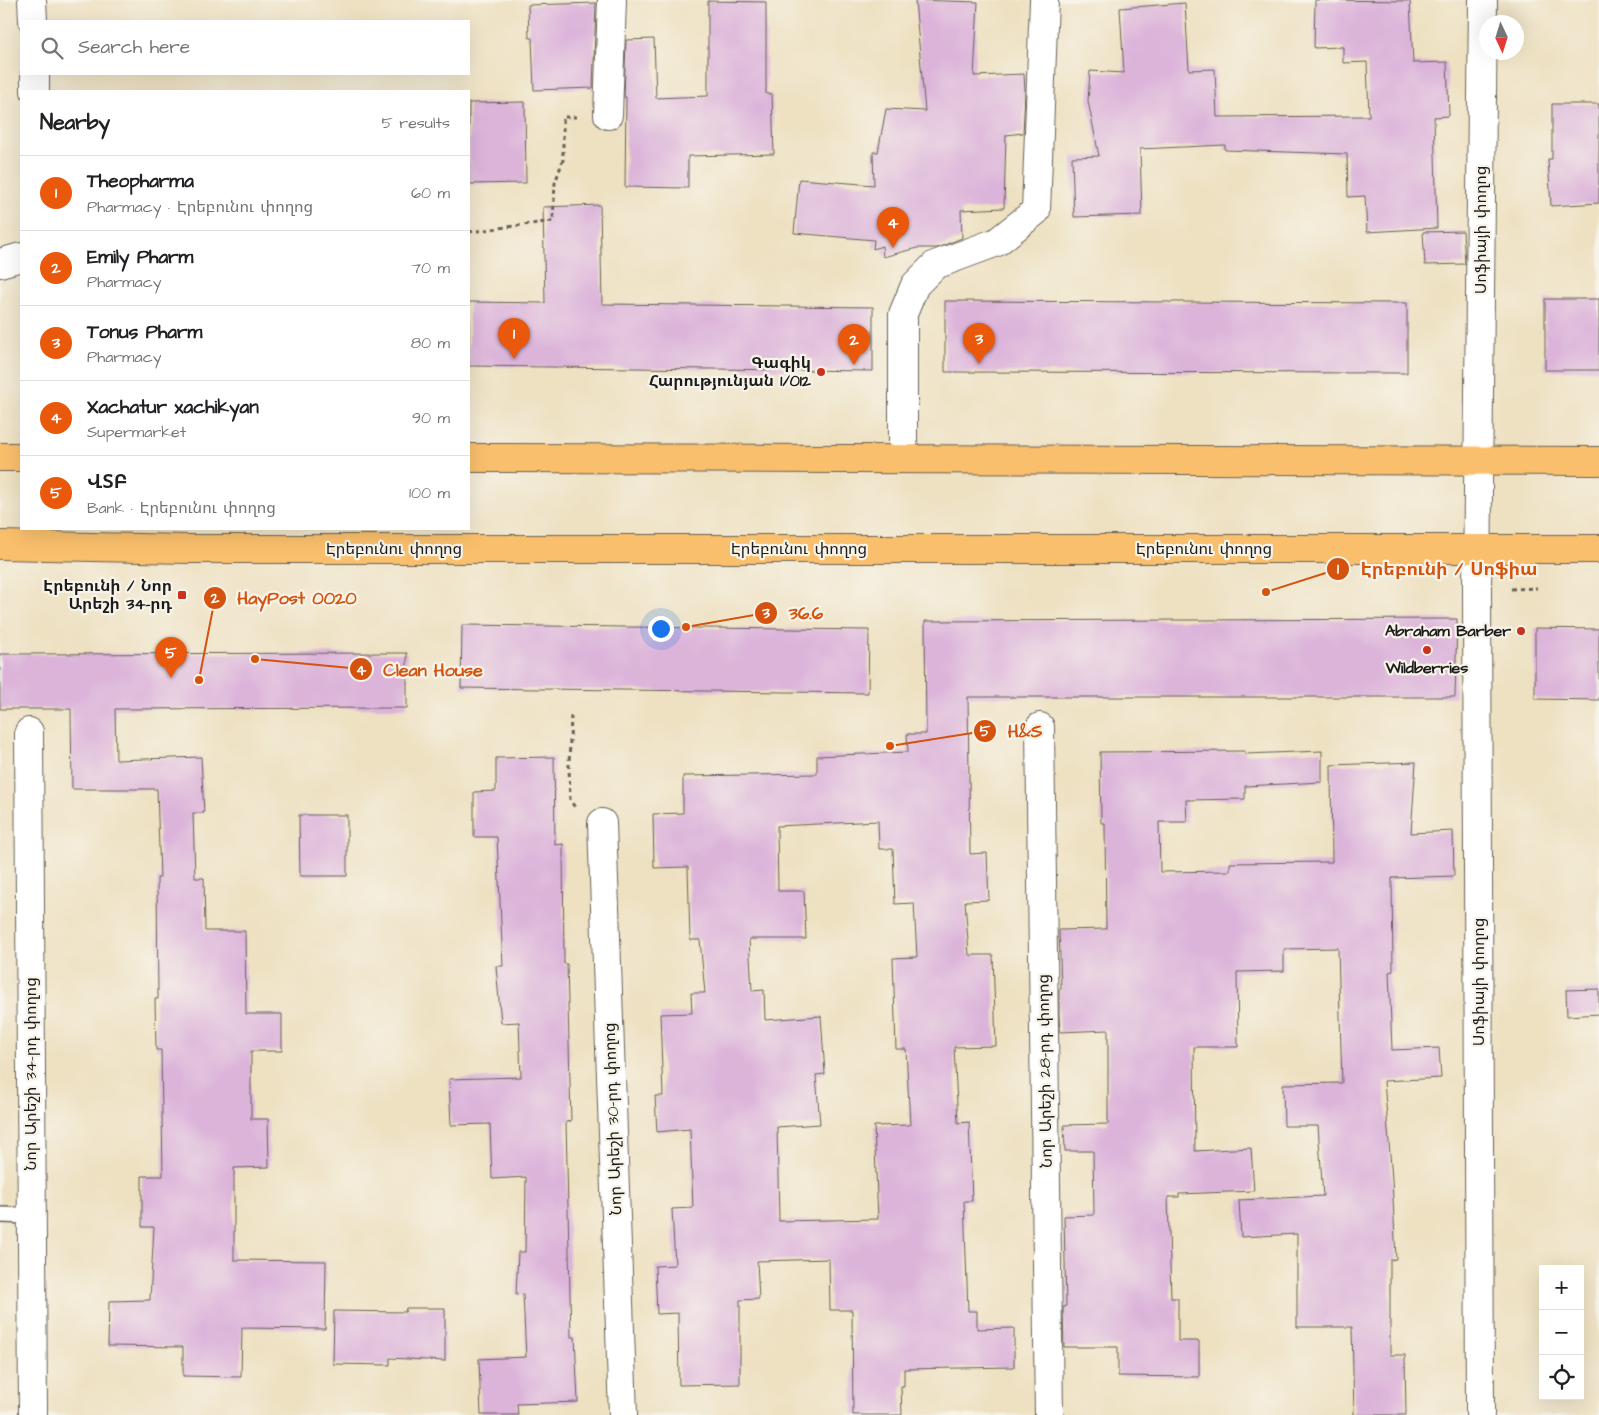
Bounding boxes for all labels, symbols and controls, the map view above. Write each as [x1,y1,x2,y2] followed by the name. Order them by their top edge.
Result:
[1479,15,1524,60] north arrow
[20,20,470,75] search box
[38,34,66,62] icon: search
[78,34,190,61] text: Search here
[40,108,110,137] text: Nearby
[382,112,450,134] text: 5 results
[1470,166,1492,294] street label: Սոֆիայի փողոց
[87,168,194,195] text: Theopharma
[55,182,57,204] text: 1
[411,182,450,204] text: 60 m
[87,196,313,218] text: Pharmacy · Էրեբունու փողոց
[877,207,909,248] pin: 4
[87,244,193,271] text: Emily Pharm
[51,257,61,279] text: 2
[411,257,450,279] text: 70 m
[87,271,162,293] text: Pharmacy
[498,318,530,359] pin: 1
[87,319,202,346] text: Tonus Pharm
[963,323,995,364] pin: 3
[838,324,870,365] pin: 2
[52,332,60,354] text: 3
[411,332,450,354] text: 80 m
[87,346,162,368] text: Pharmacy
[649,352,812,392] place label: Գագիկ Հարությունյան 1/012
[815,366,827,378] marker: Գագիկ Հարությունյան 1/012
[87,394,259,421] text: Xachatur xachikyan
[51,407,61,429] text: 4
[412,407,450,429] text: 90 m
[87,421,186,443] text: Supermarket
[87,469,127,496] text: ՎՏԲ
[50,482,62,504] text: 5
[409,482,450,504] text: 100 m
[87,497,276,519] text: Bank · Էրեբունու փողոց
[326,538,462,560] street label: Էրեբունու փողոց
[731,538,867,560] street label: Էրեբունու փողոց
[1136,538,1272,560] street label: Էրեբունու փողոց
[1326,552,1548,585] callout: Էրեբունի / Սոֆիա
[1360,557,1538,582] text: Էրեբունի / Սոֆիա
[1337,559,1339,580] text: 1
[43,575,172,615] place label: Էրեբունի / Նոր Արեշի 34-րդ
[202,581,367,614] callout: HayPost 0020
[237,586,357,612] text: HayPost 0020
[210,588,220,609] text: 2
[176,589,188,601] marker: Էրեբունի / Նոր Արեշի 34-րդ
[753,596,833,629] callout: 36.6
[788,601,824,626] text: 36.6
[761,603,770,624] text: 3
[648,616,674,642] your location
[1385,620,1511,642] place label: Abraham Barber
[1515,625,1527,637] marker: Abraham Barber
[155,637,187,678] pin: 5
[1421,644,1433,656] marker: Wildberries
[348,653,493,686] callout: Clean House
[1385,657,1468,679] place label: Wildberries
[383,658,483,683] text: Clean House
[356,660,367,681] text: 4
[973,714,1052,747] callout: H&S
[1008,719,1043,744] text: H&S
[980,721,991,742] text: 5
[1468,918,1490,1046] street label: Սոֆիայի փողոց
[1032,974,1058,1168] street label: Նոր Արեշի 28-րդ փողոց
[20,977,42,1171] street label: Նոր Արեշի 34-րդ փողոց
[599,1022,627,1216] street label: Նոր Արեշի 30-րդ փողոց
[1539,1265,1584,1400] map controls
[1539,1265,1584,1310] button: +
[1539,1310,1584,1355] button: −
[1539,1355,1584,1400] button: locate

